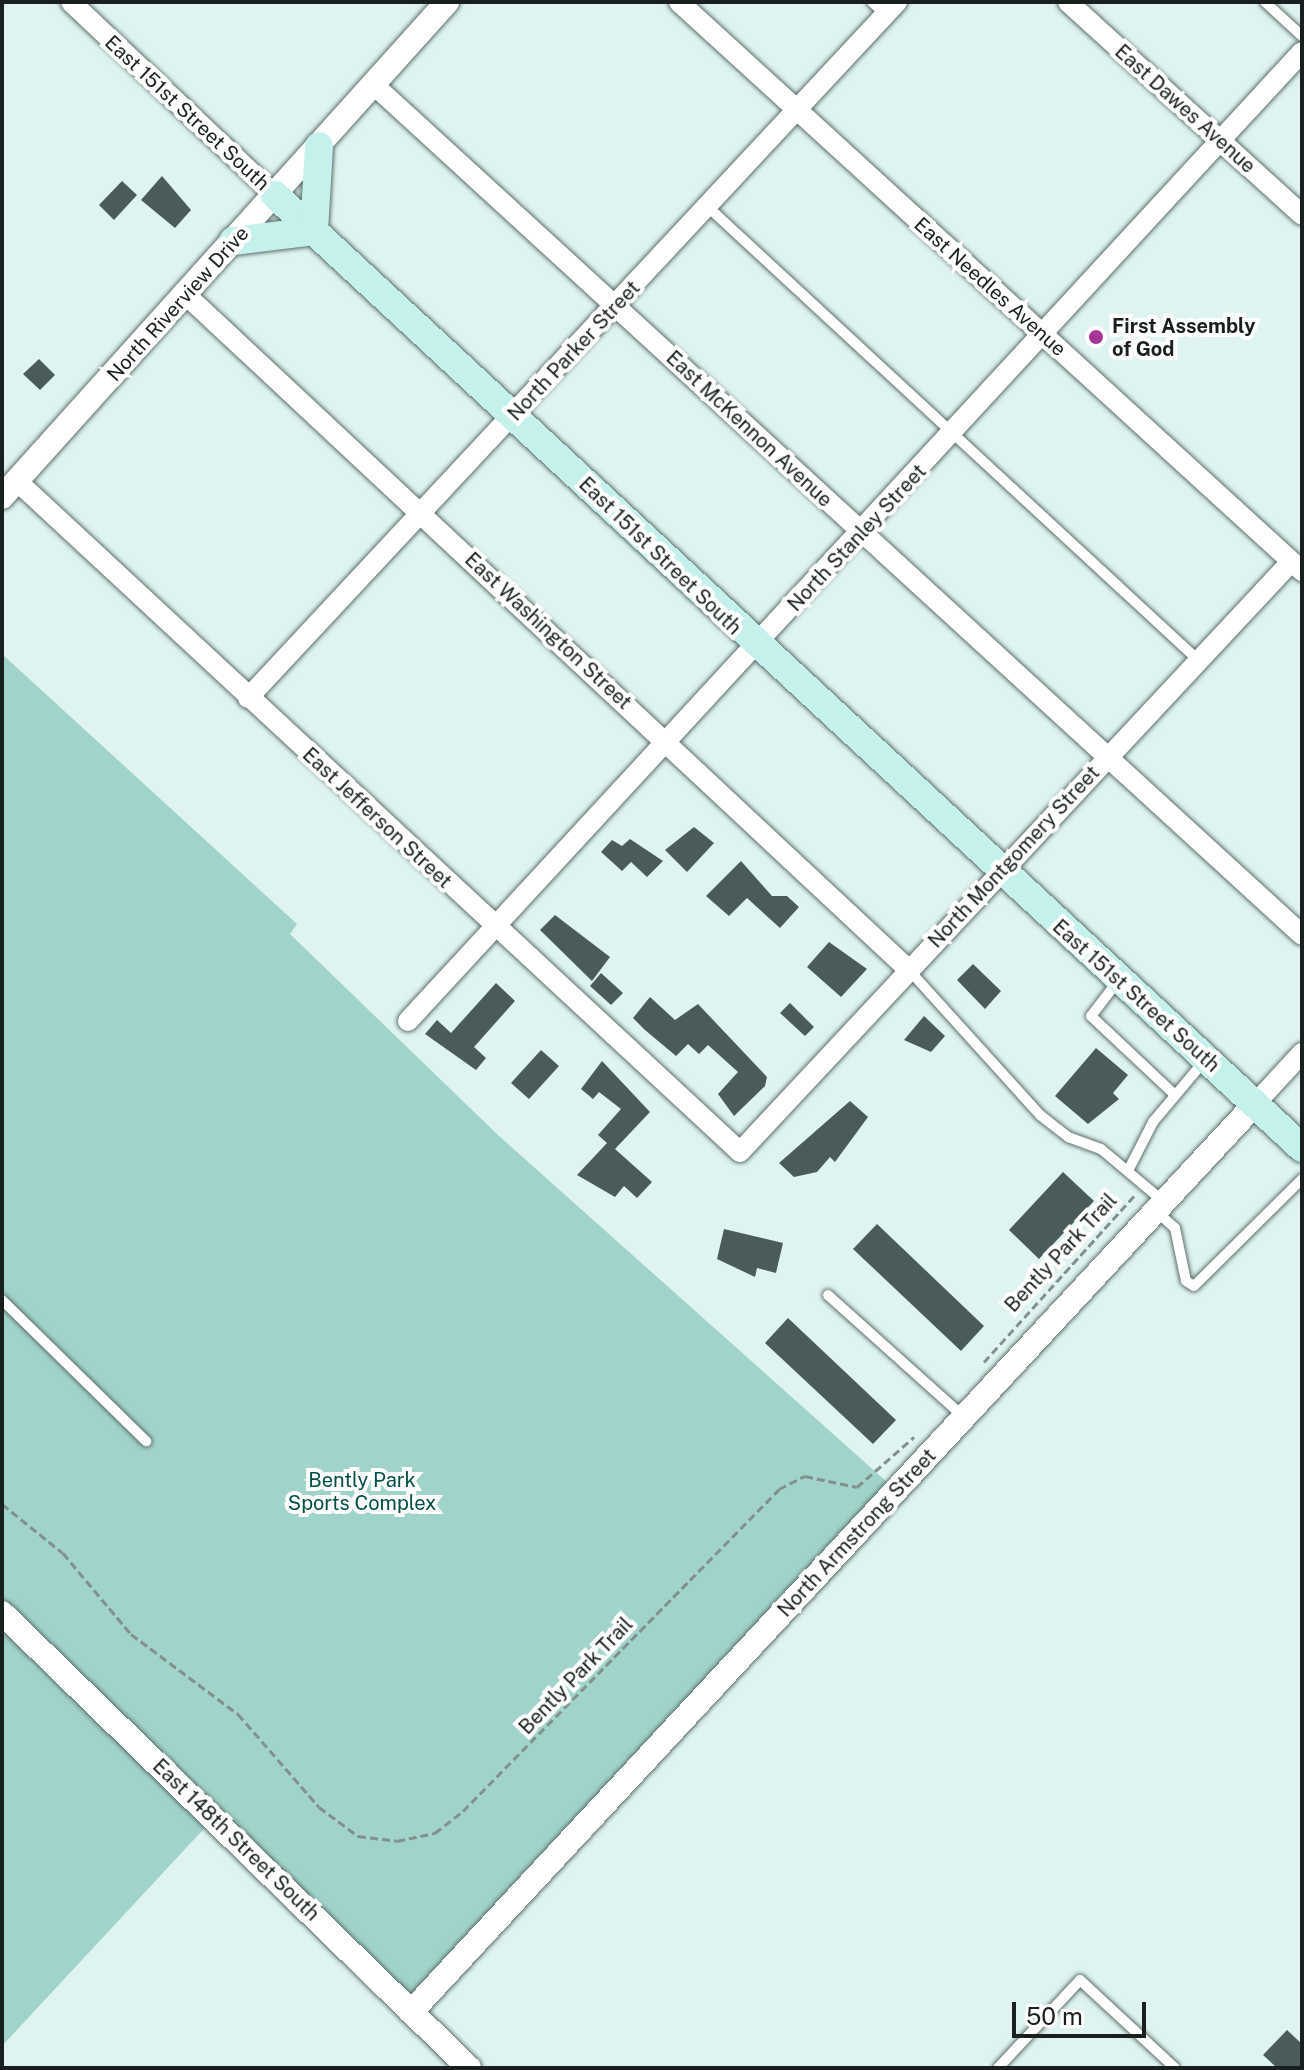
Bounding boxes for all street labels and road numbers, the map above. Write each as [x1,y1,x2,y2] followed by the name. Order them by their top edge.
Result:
[100,30,274,196] street label: East 151st Street South
[1110,40,1260,178] street label: East Dawes Avenue
[909,213,1071,361] street label: East Needles Avenue
[102,222,254,386] street label: North Riverview Drive
[503,276,645,426] street label: North Parker Street
[661,346,837,512] street label: East McKennon Avenue
[783,460,931,616] street label: North Stanley Street
[574,472,746,640] street label: East 151st Street South
[460,547,636,715] street label: East Washington Street
[298,743,456,893] street label: East Jefferson Street
[923,761,1105,953] street label: North Montgomery Street
[1048,915,1224,1077] street label: East 151st Street South
[1000,1189,1122,1317] street label: Bently Park Trail
[773,1444,941,1622] street label: North Armstrong Street
[514,1613,638,1739] street label: Bently Park Trail
[148,1754,324,1926] street label: East 148th Street South

